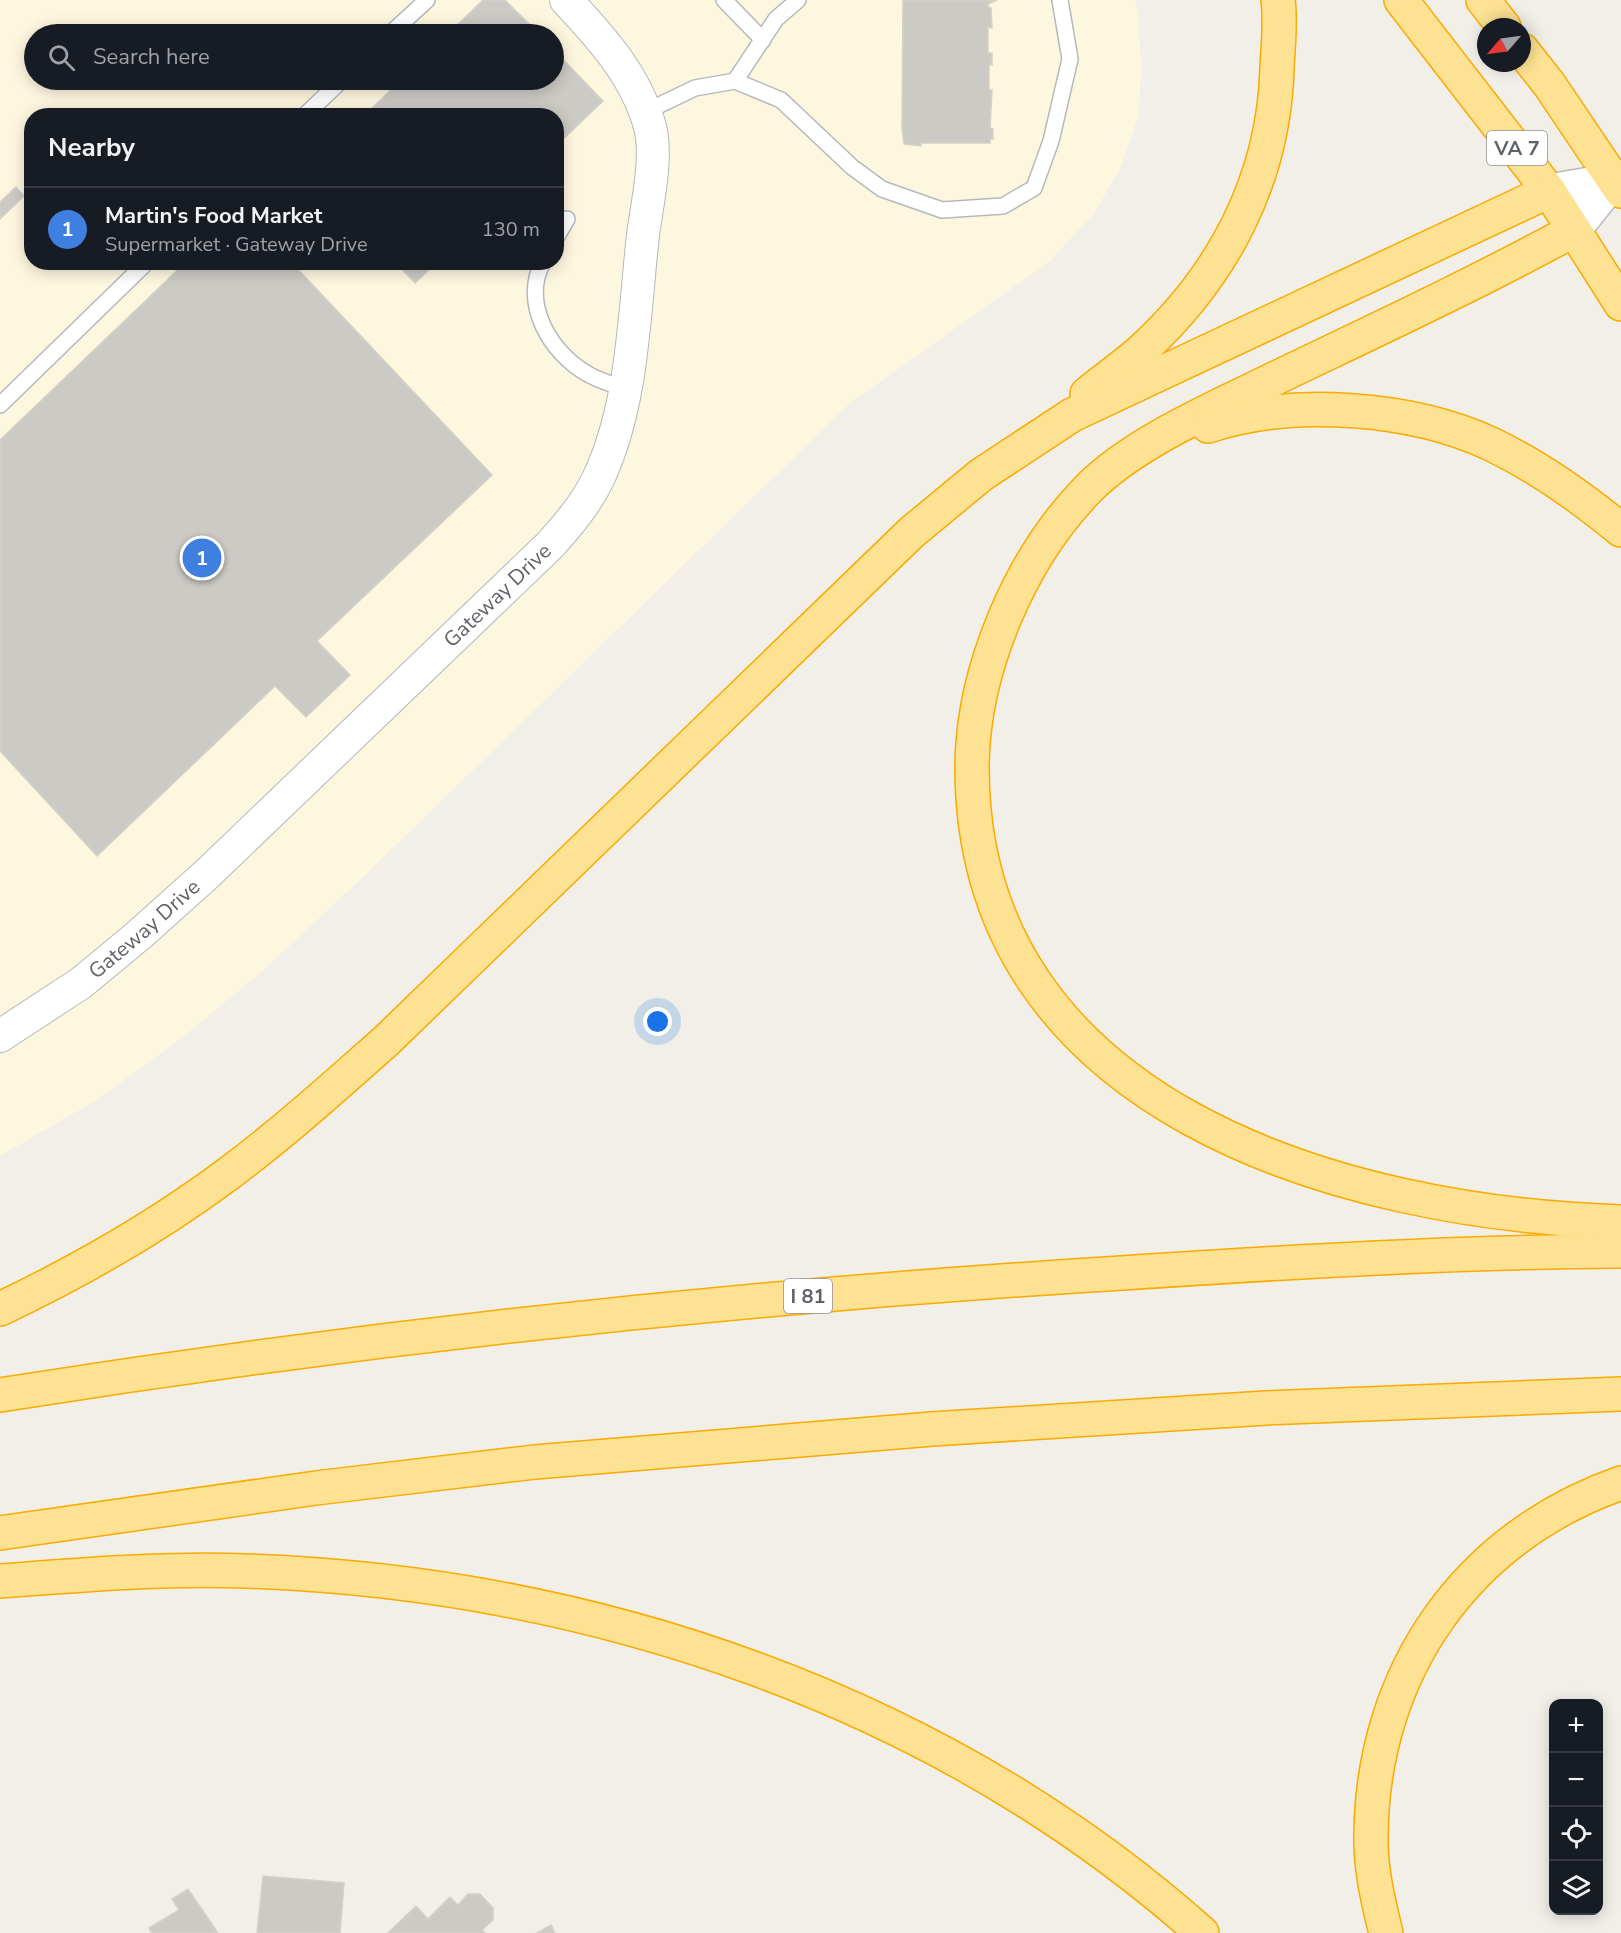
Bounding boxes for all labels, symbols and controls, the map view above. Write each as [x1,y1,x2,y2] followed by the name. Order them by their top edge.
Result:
[1477,18,1531,72] north arrow
[24,24,564,90] search box
[45,41,78,74] icon: search
[93,42,210,72] text: Search here
[48,130,135,165] text: Nearby
[1487,131,1547,165] road number: VA 7
[105,201,322,231] text: Martin's Food Market
[62,216,74,243] text: 1
[482,216,540,243] text: 130 m
[105,231,368,258] text: Supermarket · Gateway Drive
[182,536,222,580] pin: 1
[438,537,557,654] street label: Gateway Drive
[83,873,206,985] street label: Gateway Drive
[643,1007,672,1036] your location
[784,1279,832,1313] road number: I 81
[1549,1699,1603,1915] map controls
[1549,1699,1603,1753] button: +
[1549,1753,1603,1807] button: −
[1549,1807,1603,1861] button: locate
[1549,1861,1603,1915] button: layers

